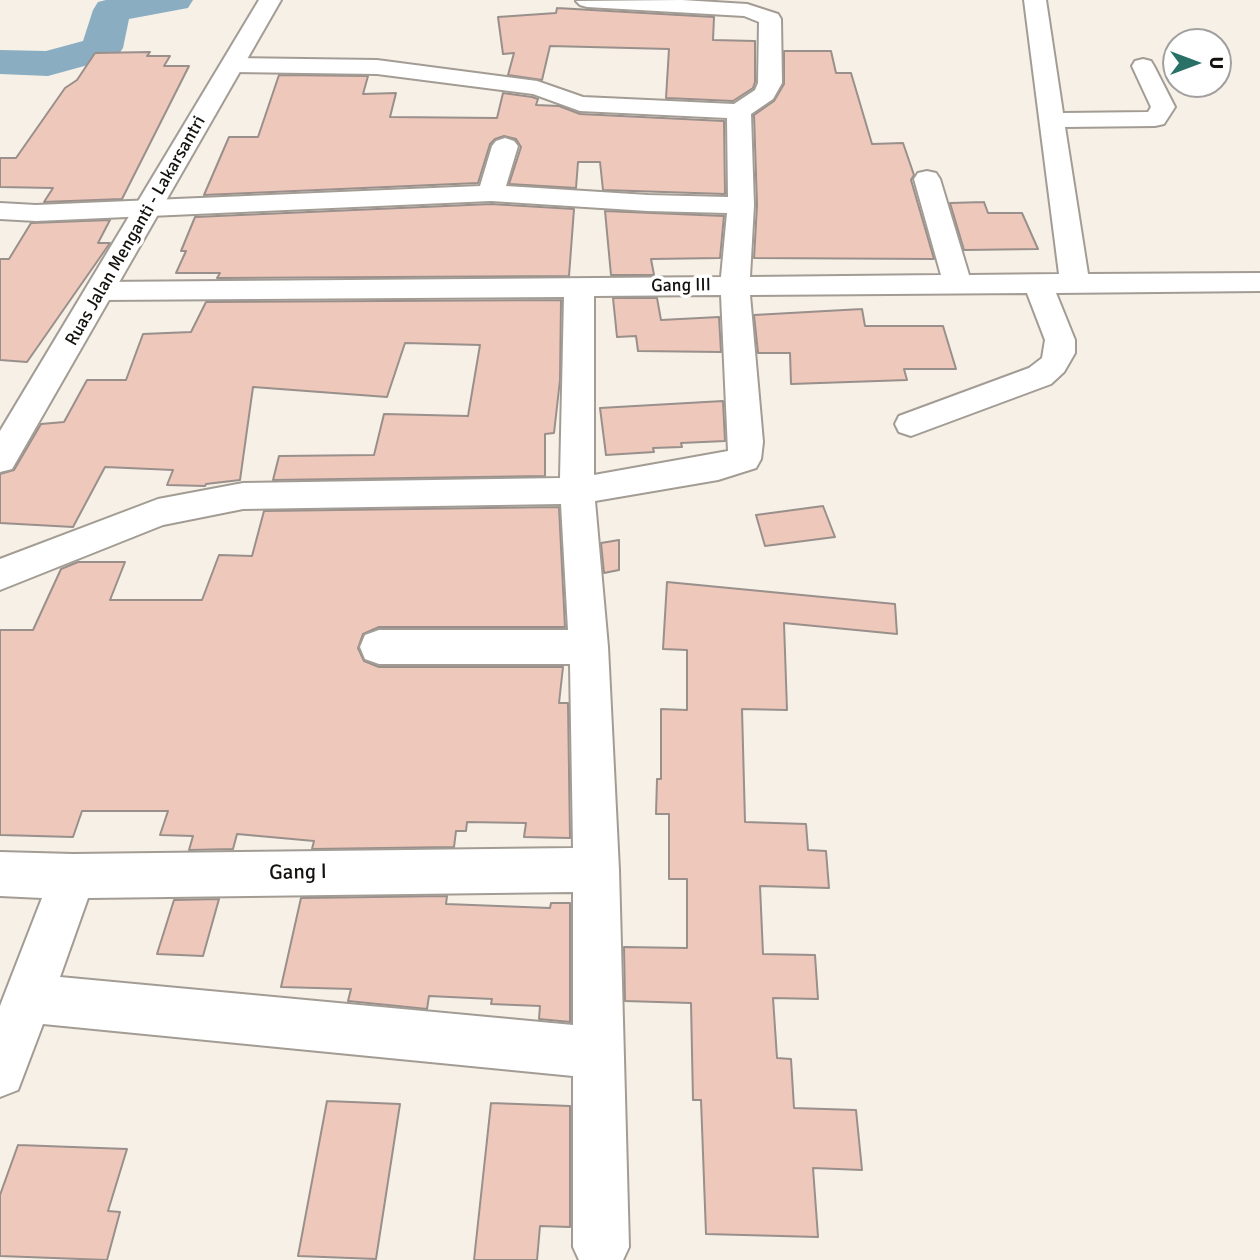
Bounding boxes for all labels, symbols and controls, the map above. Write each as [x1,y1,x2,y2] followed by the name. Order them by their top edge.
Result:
[1162,28,1232,98] north arrow
[1204,57,1228,69] text: U
[61,112,211,350] street label: Ruas Jalan Menganti - Lakarsantri
[651,275,711,297] street label: Gang III
[269,860,327,886] street label: Gang I

